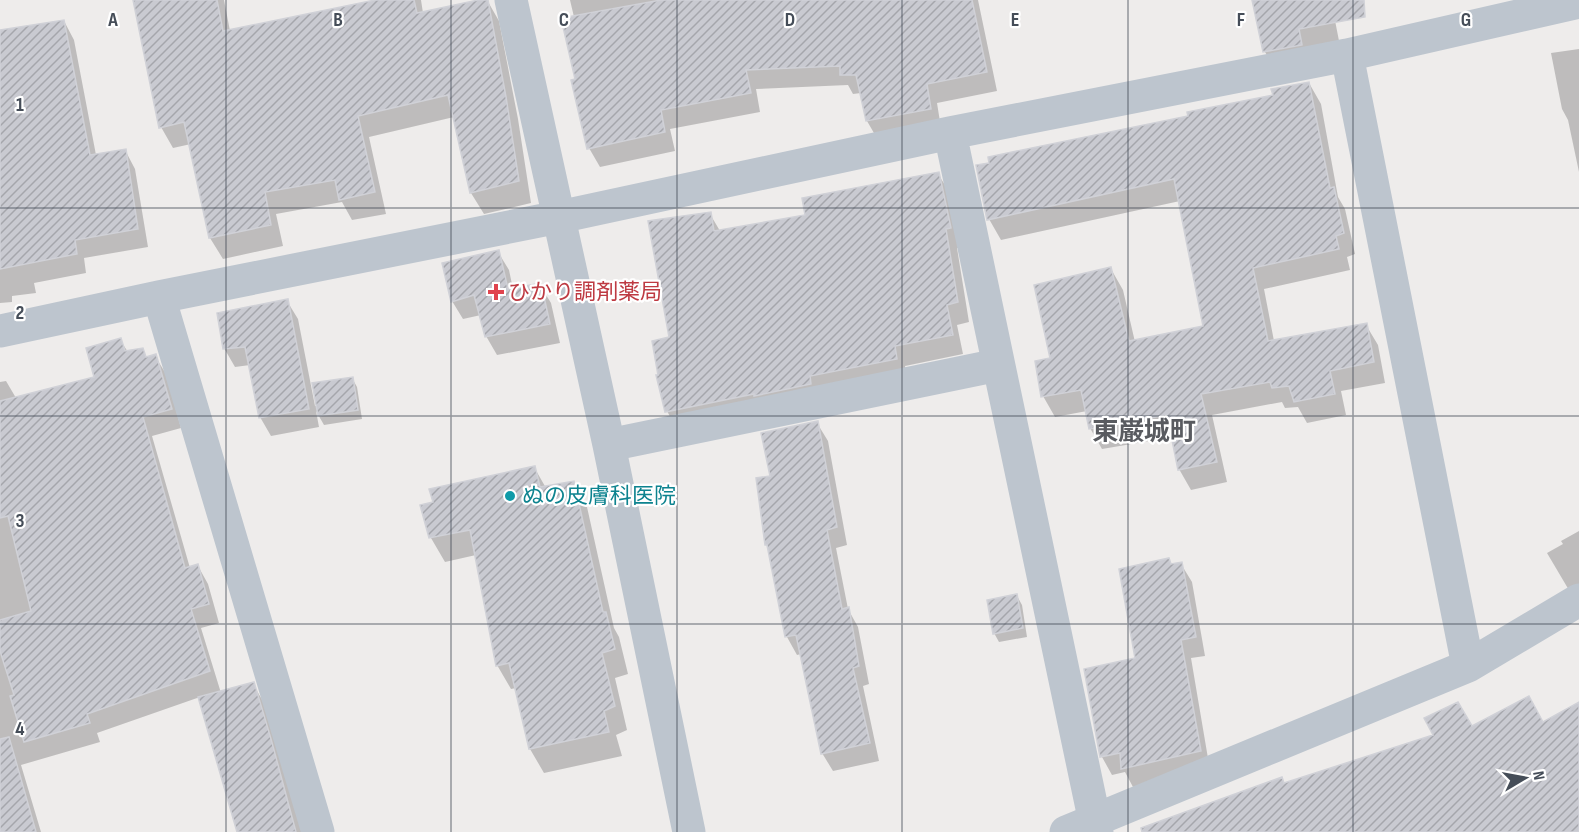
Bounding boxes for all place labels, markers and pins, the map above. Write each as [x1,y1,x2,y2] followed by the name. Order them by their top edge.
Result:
[508,279,662,306] place label: ひかり調剤薬局
[489,285,503,299] marker: ひかり調剤薬局
[522,483,676,510] place label: ぬの皮膚科医院
[503,489,517,503] marker: ぬの皮膚科医院

